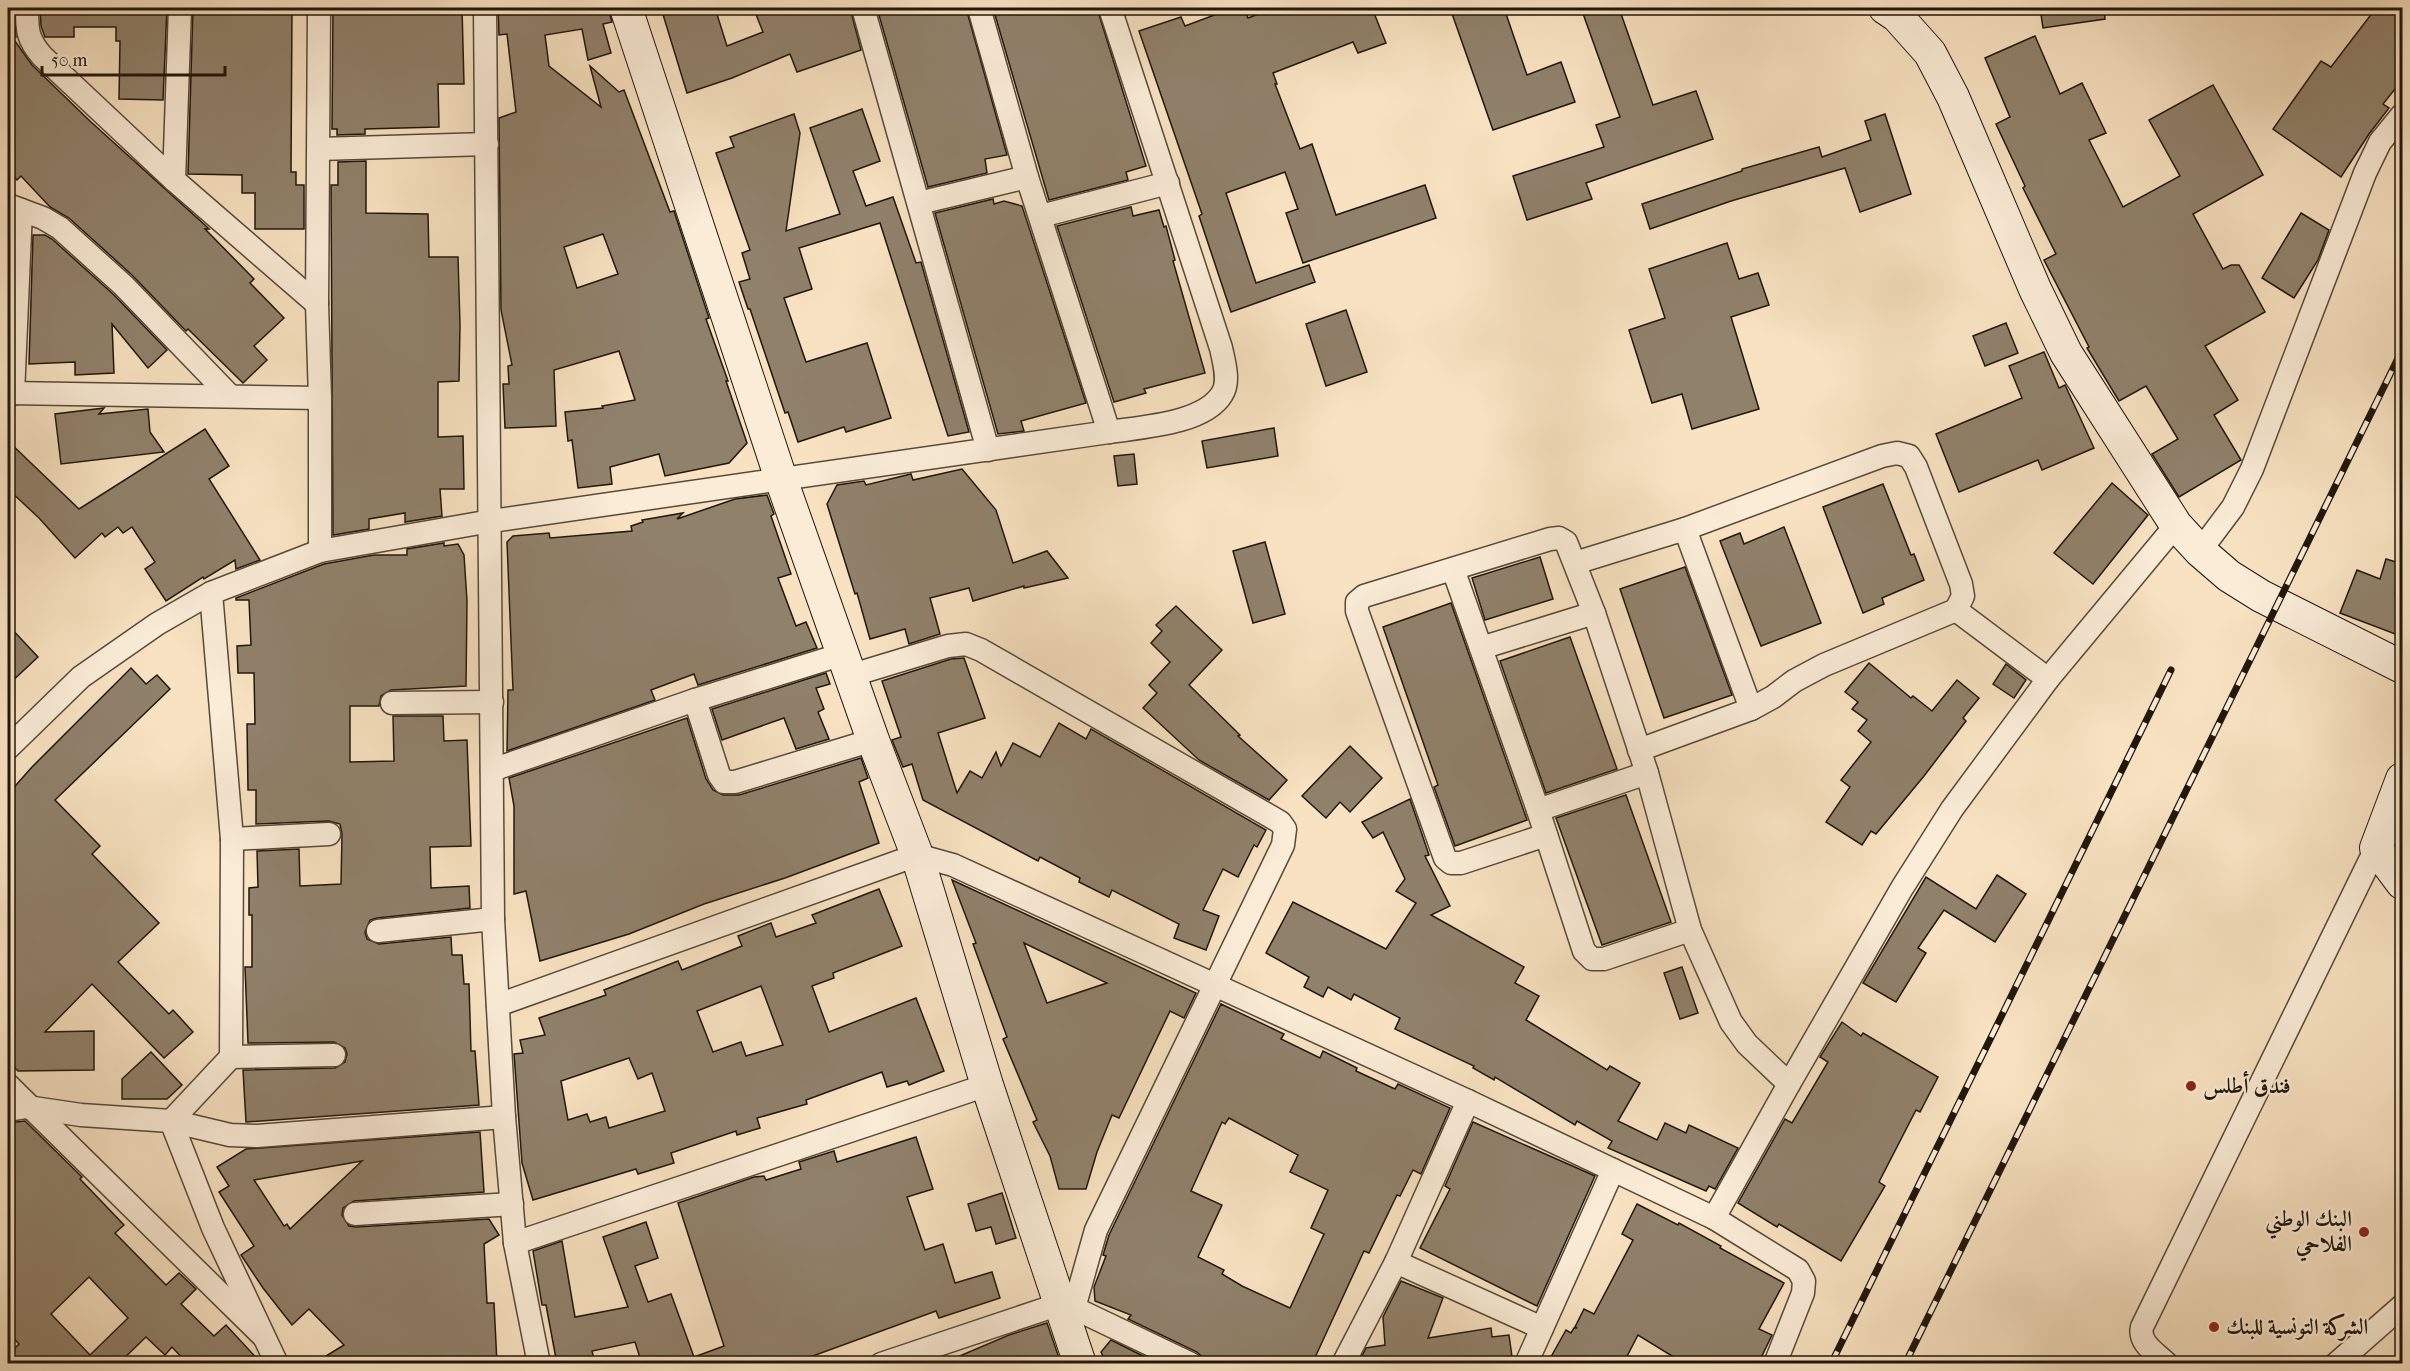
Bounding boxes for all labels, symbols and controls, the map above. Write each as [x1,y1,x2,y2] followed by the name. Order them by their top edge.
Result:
[42,39,225,77] scale bar
[51,50,88,71] text: 50 m
[2203,1070,2291,1100] place label: فندق أطلس
[2184,1079,2198,1093] marker: فندق أطلس
[2265,1206,2352,1262] place label: البنك الوطني الفلاحي
[2357,1225,2371,1239] marker: البنك الوطني الفلاحي
[2226,1313,2368,1341] place label: الشركة التونسية للبنك
[2207,1320,2221,1334] marker: الشركة التونسية للبنك

